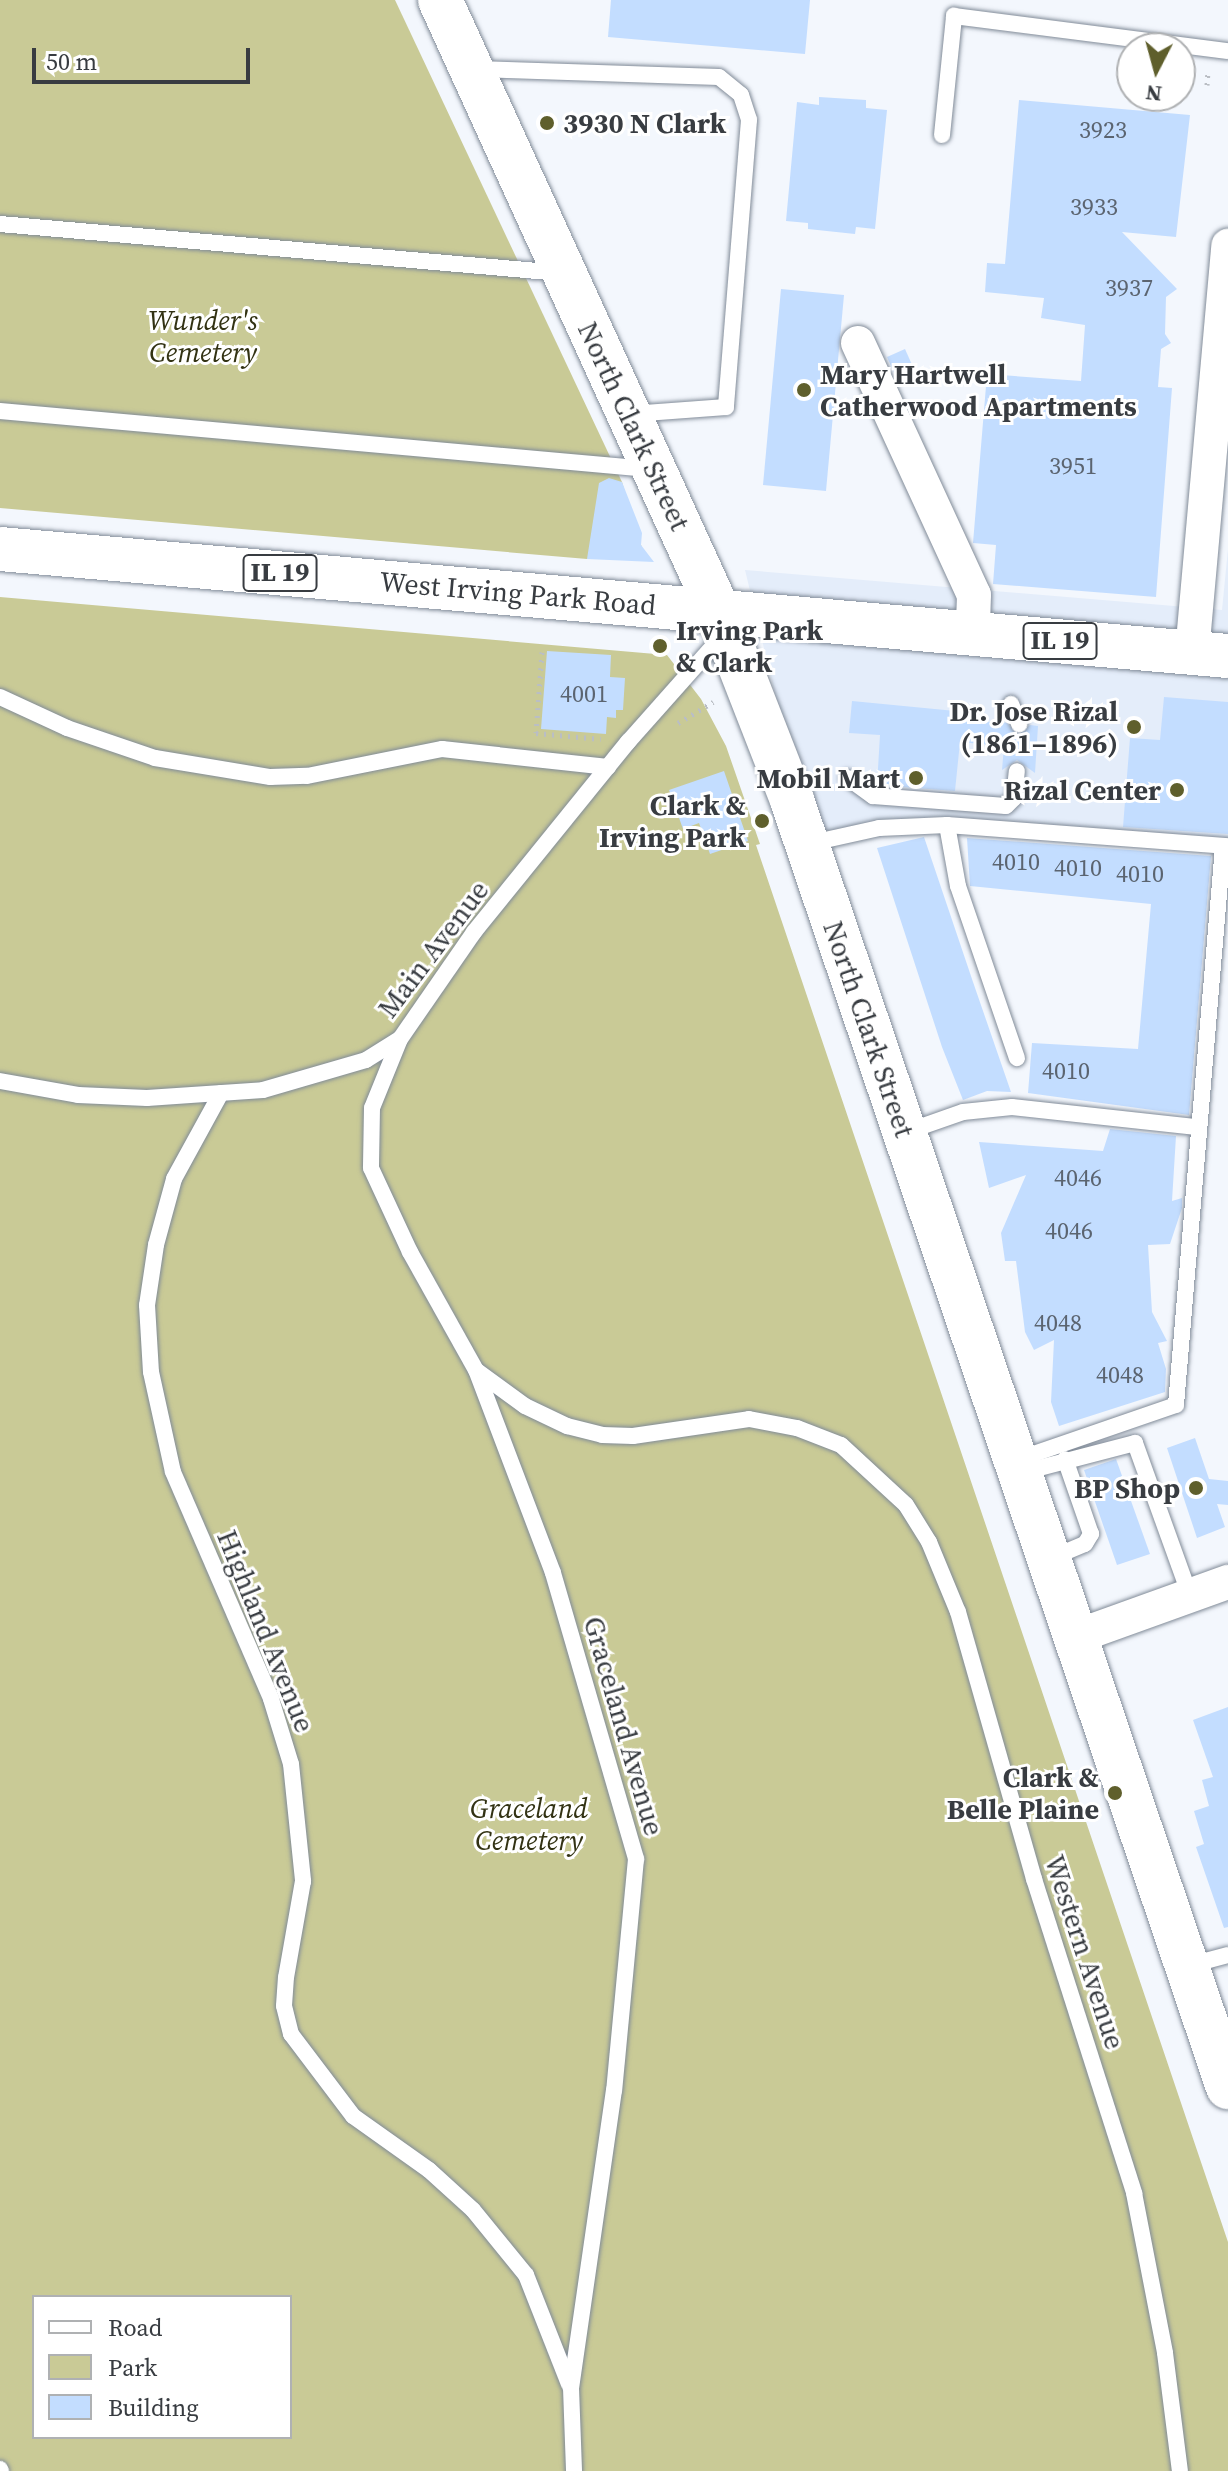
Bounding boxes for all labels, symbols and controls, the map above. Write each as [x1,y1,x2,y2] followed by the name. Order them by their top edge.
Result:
[36,32,254,82] scale bar
[1116,32,1196,112] north arrow
[46,45,97,78] text: 50 m
[1144,78,1163,110] text: N
[563,106,726,140] place label: 3930 N Clark
[538,114,556,132] marker: 3930 N Clark
[1079,116,1127,144] house number: 3923
[1070,193,1118,221] house number: 3933
[1105,274,1153,302] house number: 3937
[148,303,258,369] park label: Wunder's Cemetery
[571,316,697,536] street label: North Clark Street
[820,357,1137,423] place label: Mary Hartwell Catherwood Apartments
[795,381,813,399] marker: Mary Hartwell Catherwood Apartments
[1049,452,1097,480] house number: 3951
[242,551,318,595] road number: IL 19
[378,564,658,622] street label: West Irving Park Road
[676,613,823,679] place label: Irving Park & Clark
[1022,619,1098,663] road number: IL 19
[651,637,669,655] marker: Irving Park & Clark
[560,680,608,708] house number: 4001
[949,694,1118,760] place label: Dr. Jose Rizal (1861–1896)
[1125,718,1143,736] marker: Dr. Jose Rizal (1861–1896)
[756,761,900,795] place label: Mobil Mart
[907,769,925,787] marker: Mobil Mart
[1003,773,1161,807] place label: Rizal Center
[1168,781,1186,799] marker: Rizal Center
[599,788,746,854] place label: Clark & Irving Park
[753,812,771,830] marker: Clark & Irving Park
[992,848,1040,876] house number: 4010
[1054,854,1102,882] house number: 4010
[1116,860,1164,888] house number: 4010
[371,874,495,1024] street label: Main Avenue
[816,917,922,1141] street label: North Clark Street
[1042,1057,1090,1085] house number: 4010
[1054,1164,1102,1192] house number: 4046
[1045,1217,1093,1245] house number: 4046
[1034,1309,1082,1337] house number: 4048
[1096,1361,1144,1389] house number: 4048
[1074,1471,1180,1505] place label: BP Shop
[1187,1479,1205,1497] marker: BP Shop
[210,1525,322,1737] street label: Highland Avenue
[577,1613,671,1839] street label: Graceland Avenue
[947,1760,1099,1826] place label: Clark & Belle Plaine
[1106,1784,1124,1802] marker: Clark & Belle Plaine
[470,1791,588,1857] park label: Graceland Cemetery
[1038,1851,1132,2053] street label: Western Avenue
[32,2295,292,2439] legend
[108,2311,162,2344] text: Road
[108,2351,157,2384] text: Park
[108,2391,199,2424] text: Building

